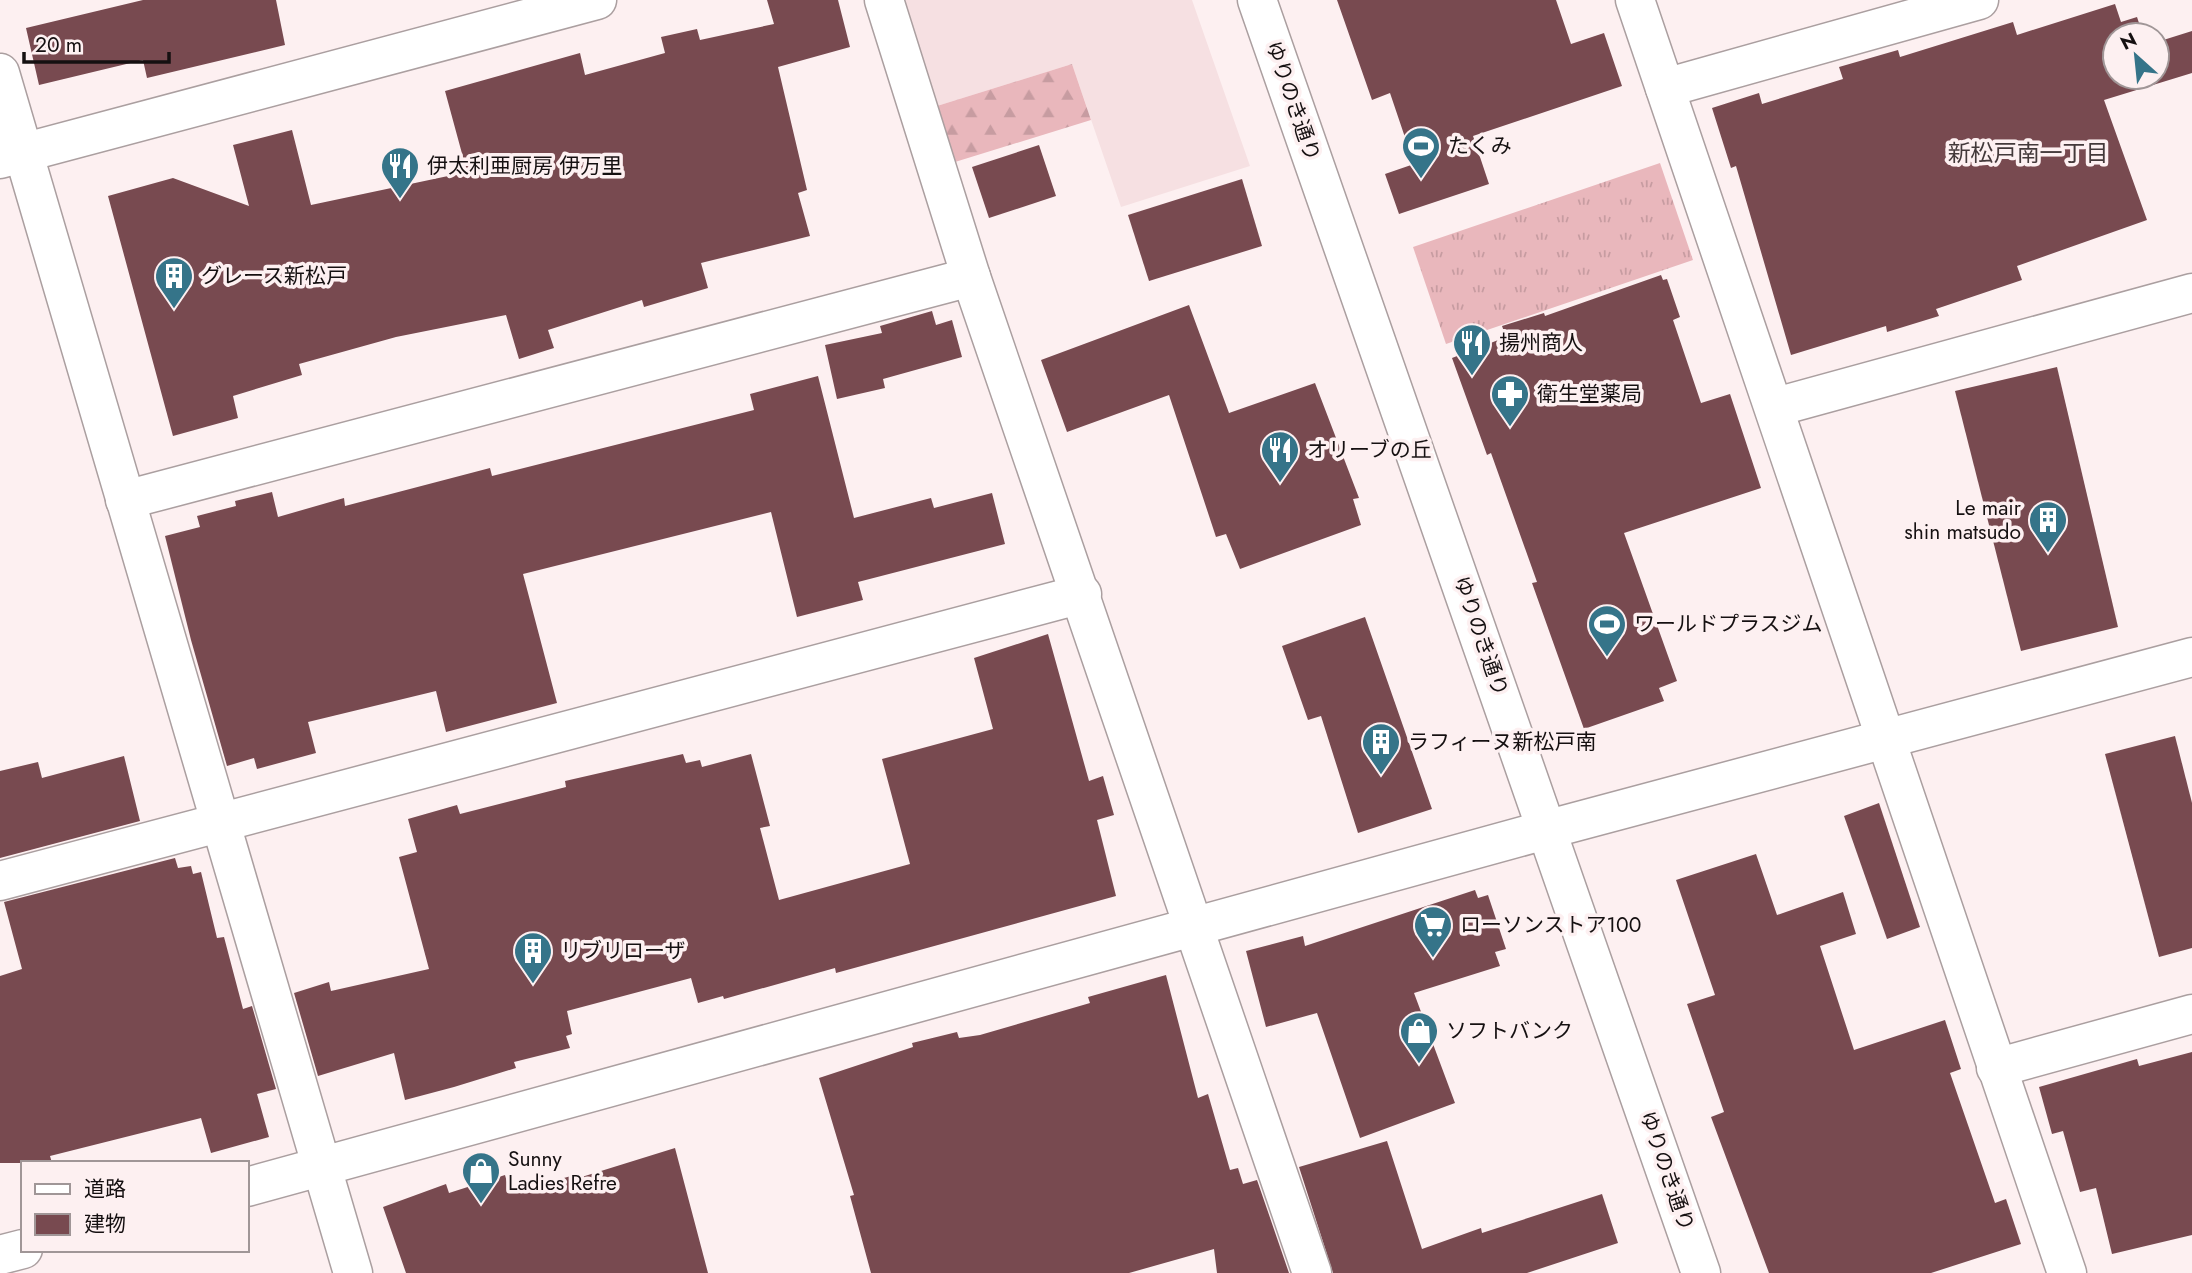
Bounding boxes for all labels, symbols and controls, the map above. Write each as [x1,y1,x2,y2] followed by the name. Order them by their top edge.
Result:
[24,21,170,65] scale bar
[2101,21,2171,91] north arrow
[2116,26,2141,57] text: N
[35,30,82,60] text: 20 m
[1258,37,1328,165] street label: ゆりのき通り
[1400,125,1442,180] sports icon: たくみ
[1448,131,1512,161] place label: たくみ
[1948,136,2109,170] district label: 新松戸南一丁目
[379,145,421,200] restaurant icon: 伊太利亜厨房 伊万里
[427,151,622,181] place label: 伊太利亜厨房 伊万里
[153,255,195,310] building icon: グレース新松戸
[201,261,347,291] place label: グレース新松戸
[1451,322,1493,377] restaurant icon: 揚州商人
[1499,328,1583,358] place label: 揚州商人
[1489,373,1531,428] pharmacy icon: 衛生堂薬局
[1537,379,1642,409] place label: 衛生堂薬局
[1259,429,1301,484] restaurant icon: オリーブの丘
[1307,435,1432,465] place label: オリーブの丘
[1904,493,2022,547] place label: Le mair shin matsudo
[2027,499,2069,554] building icon: Le mair shin matsudo
[1446,572,1516,700] street label: ゆりのき通り
[1586,603,1628,658] sports icon: ワールドプラスジム
[1634,609,1823,639] place label: ワールドプラスジム
[1360,721,1402,776] building icon: ラフィーヌ新松戸南
[1408,727,1597,757] place label: ラフィーヌ新松戸南
[1412,904,1454,959] supermarket icon: ローソンストア100
[1460,910,1641,940] place label: ローソンストア100
[512,930,554,985] building icon: リブリローザ
[560,936,686,966] place label: リブリローザ
[1398,1010,1440,1065] shop icon: ソフトバンク
[1446,1016,1573,1046] place label: ソフトバンク
[1632,1107,1702,1235] street label: ゆりのき通り
[508,1144,617,1198] place label: Sunny Ladies Refre
[460,1150,502,1205] shop icon: Sunny Ladies Refre
[21,1161,248,1252] legend
[84,1174,126,1204] text: 道路
[84,1209,126,1239] text: 建物

